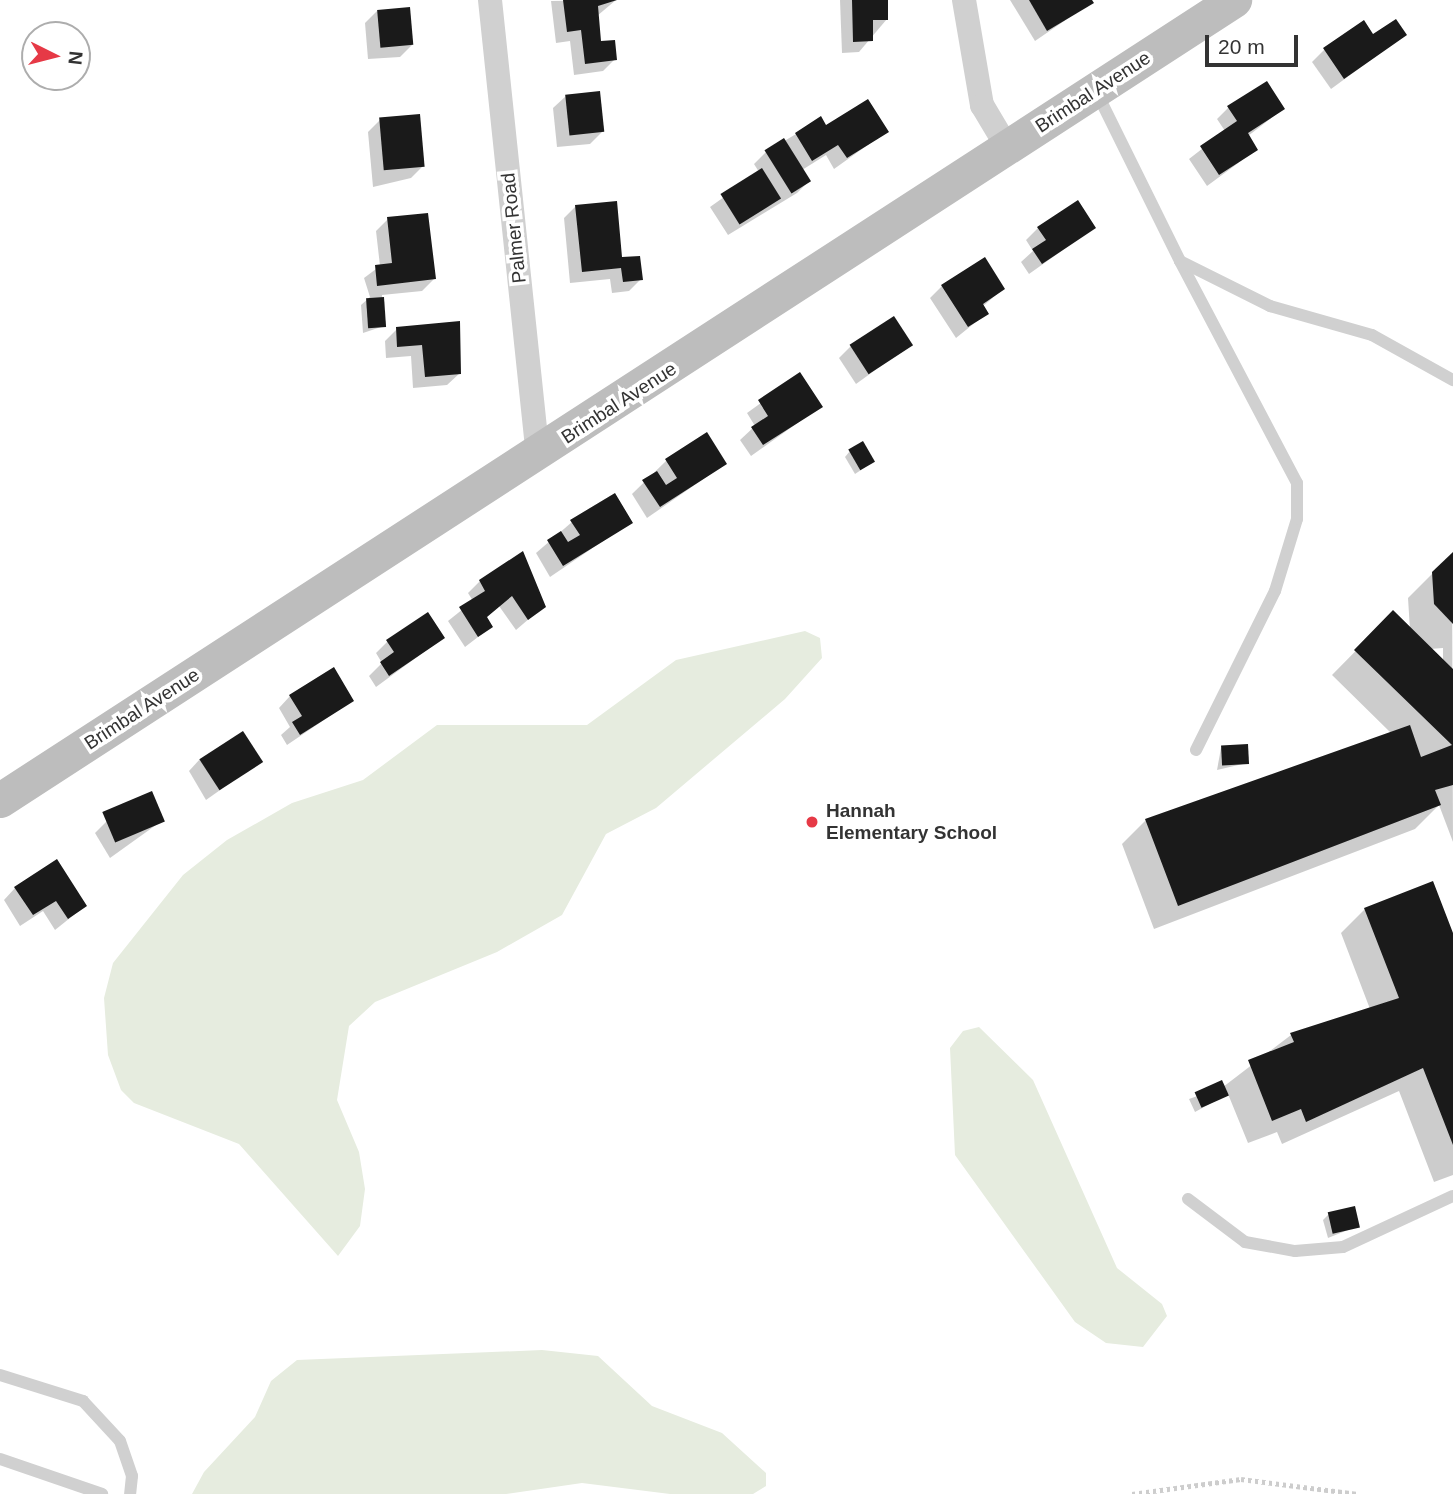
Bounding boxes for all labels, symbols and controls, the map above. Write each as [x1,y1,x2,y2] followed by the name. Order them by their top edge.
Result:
[21,21,91,91] north arrow
[1208,21,1301,65] scale bar
[1218,35,1265,58] text: 20 m
[1031,46,1155,138] street label: Brimbal Avenue
[64,50,87,66] text: N
[497,172,531,284] street label: Palmer Road
[557,357,681,449] street label: Brimbal Avenue
[80,663,204,755] street label: Brimbal Avenue
[826,800,997,844] place label: Hannah Elementary School
[804,814,820,830] marker: Hannah Elementary School

